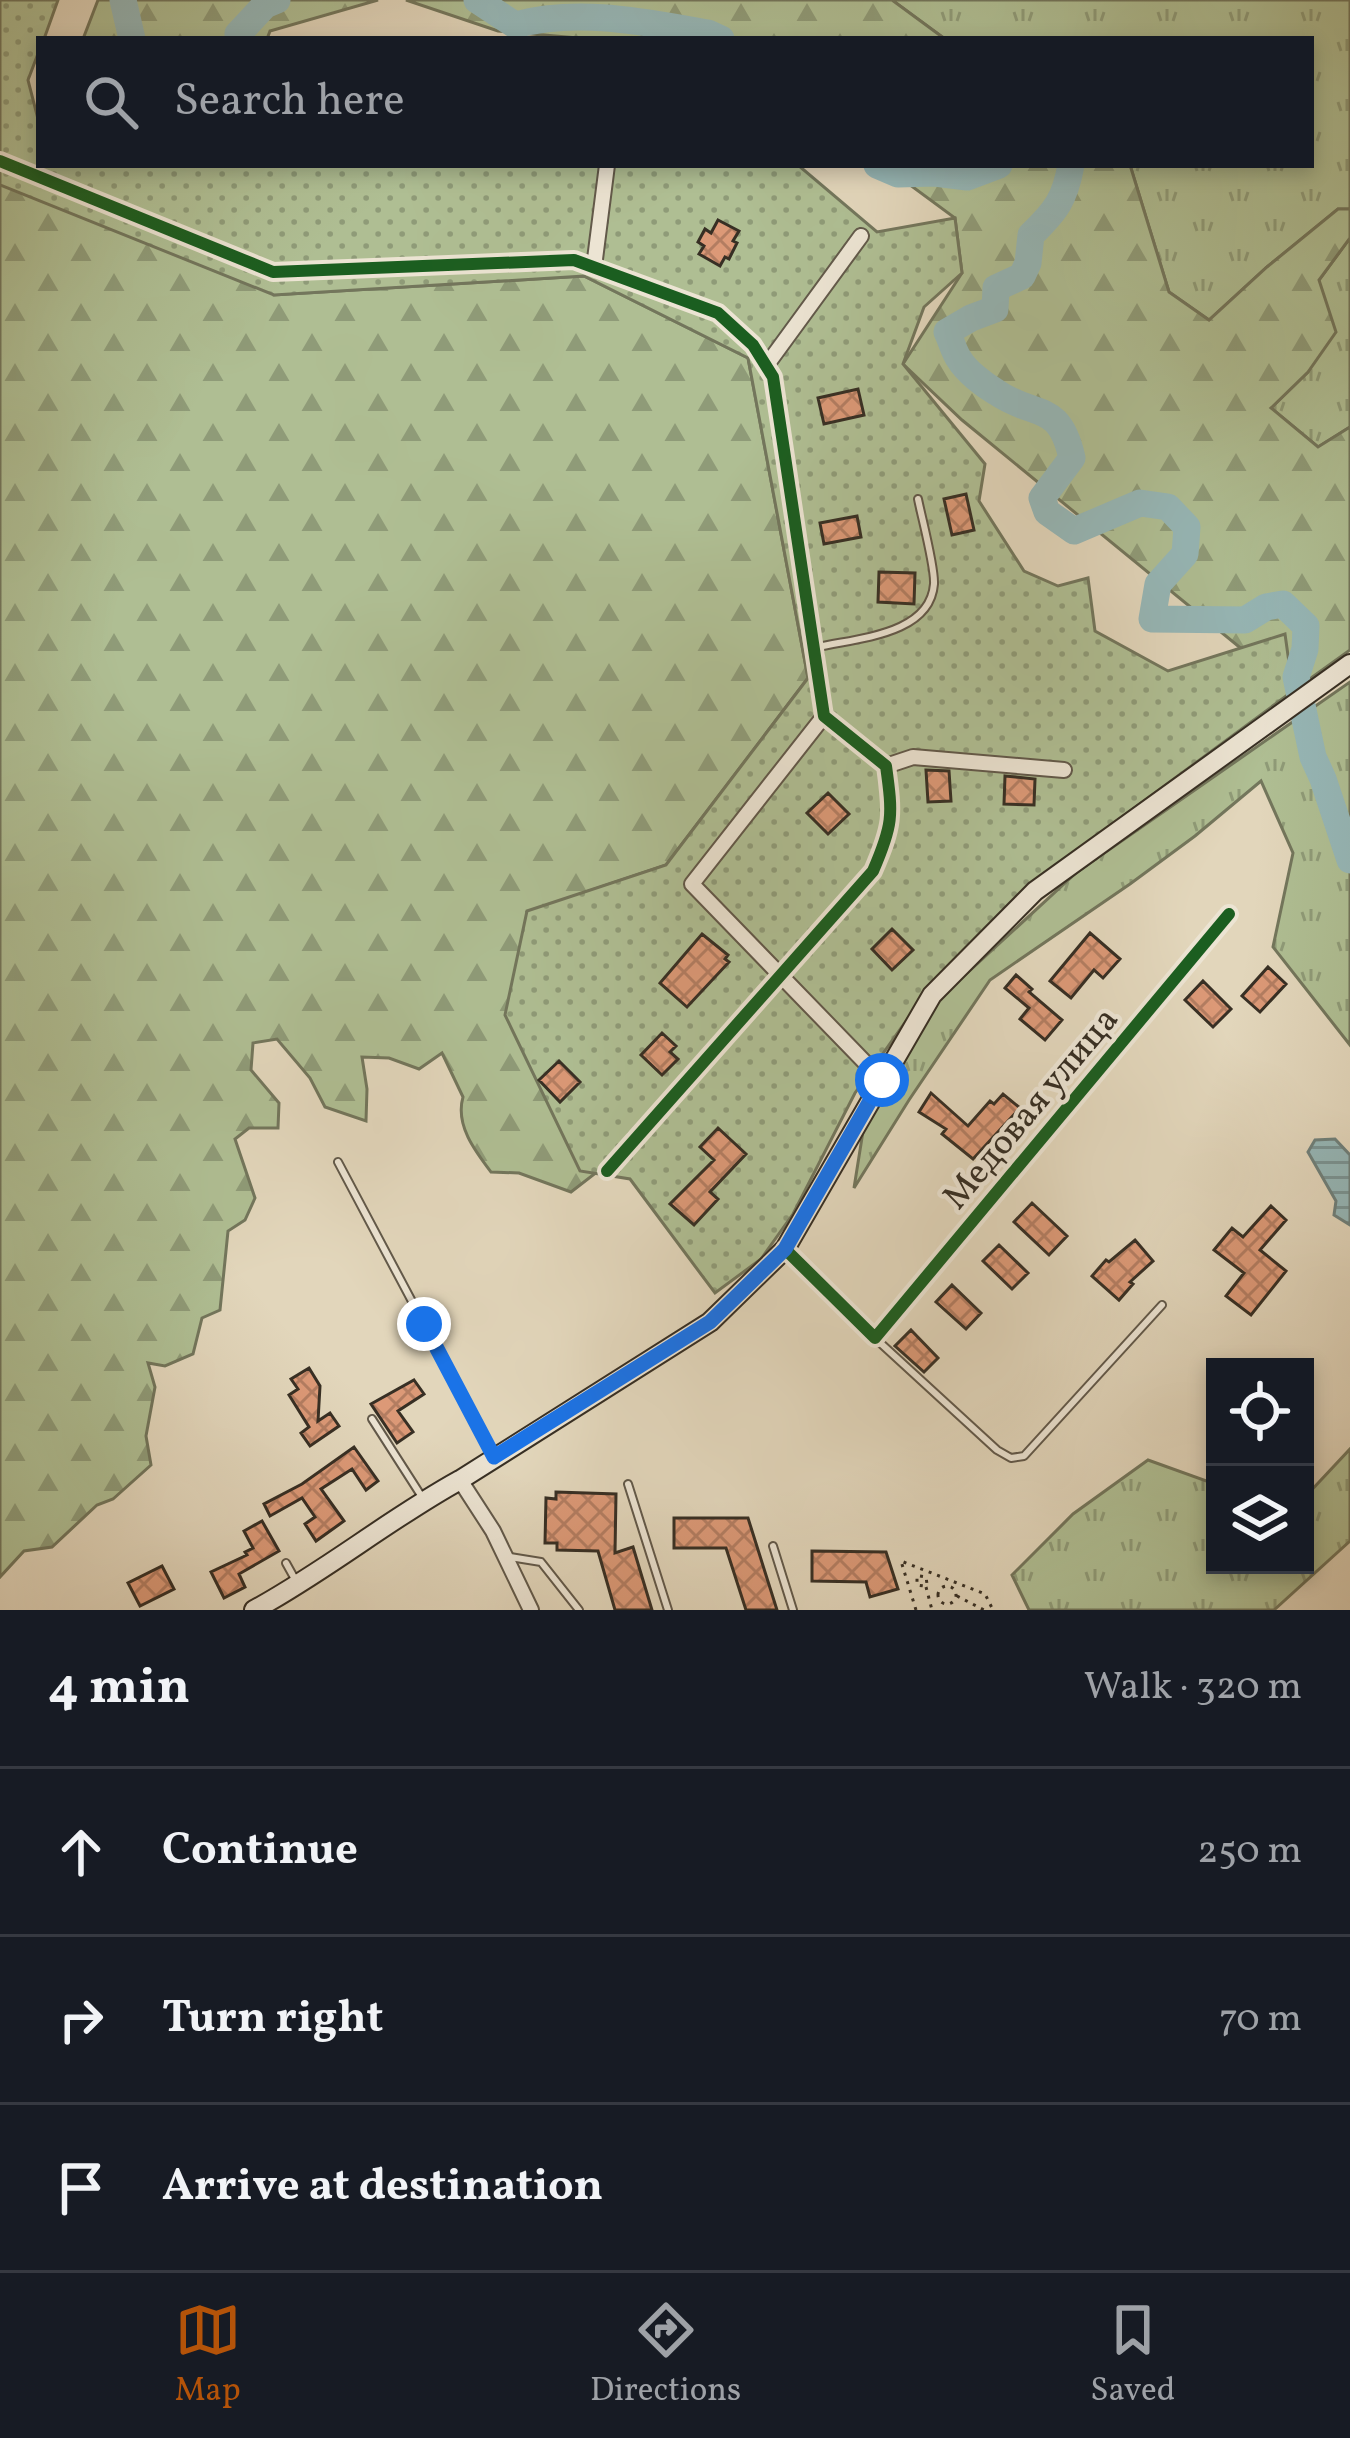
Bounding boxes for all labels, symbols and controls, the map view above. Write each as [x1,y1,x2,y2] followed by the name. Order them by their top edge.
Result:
[36,36,1314,168] search box
[78,69,144,135] icon: search
[174,71,405,134] text: Search here
[932,997,1132,1222] street label: Медовая улица
[855,1053,909,1107] route start
[397,1297,451,1351] route end
[1206,1358,1314,1574] map controls
[1206,1358,1314,1466] button: locate
[1206,1466,1314,1574] button: layers
[48,1653,190,1724] text: 4 min
[1084,1661,1302,1715] text: Walk · 320 m
[48,1819,114,1885] icon: ahead
[162,1820,358,1883] text: Continue
[1197,1825,1302,1879] text: 250 m
[48,1987,114,2053] icon: right
[162,1988,383,2051] text: Turn right
[1219,1993,1302,2047] text: 70 m
[48,2155,114,2221] icon: arrive
[162,2156,603,2219] text: Arrive at destination
[175,2297,241,2415] tab: Map
[590,2297,741,2415] tab: Directions
[1090,2297,1175,2415] tab: Saved

